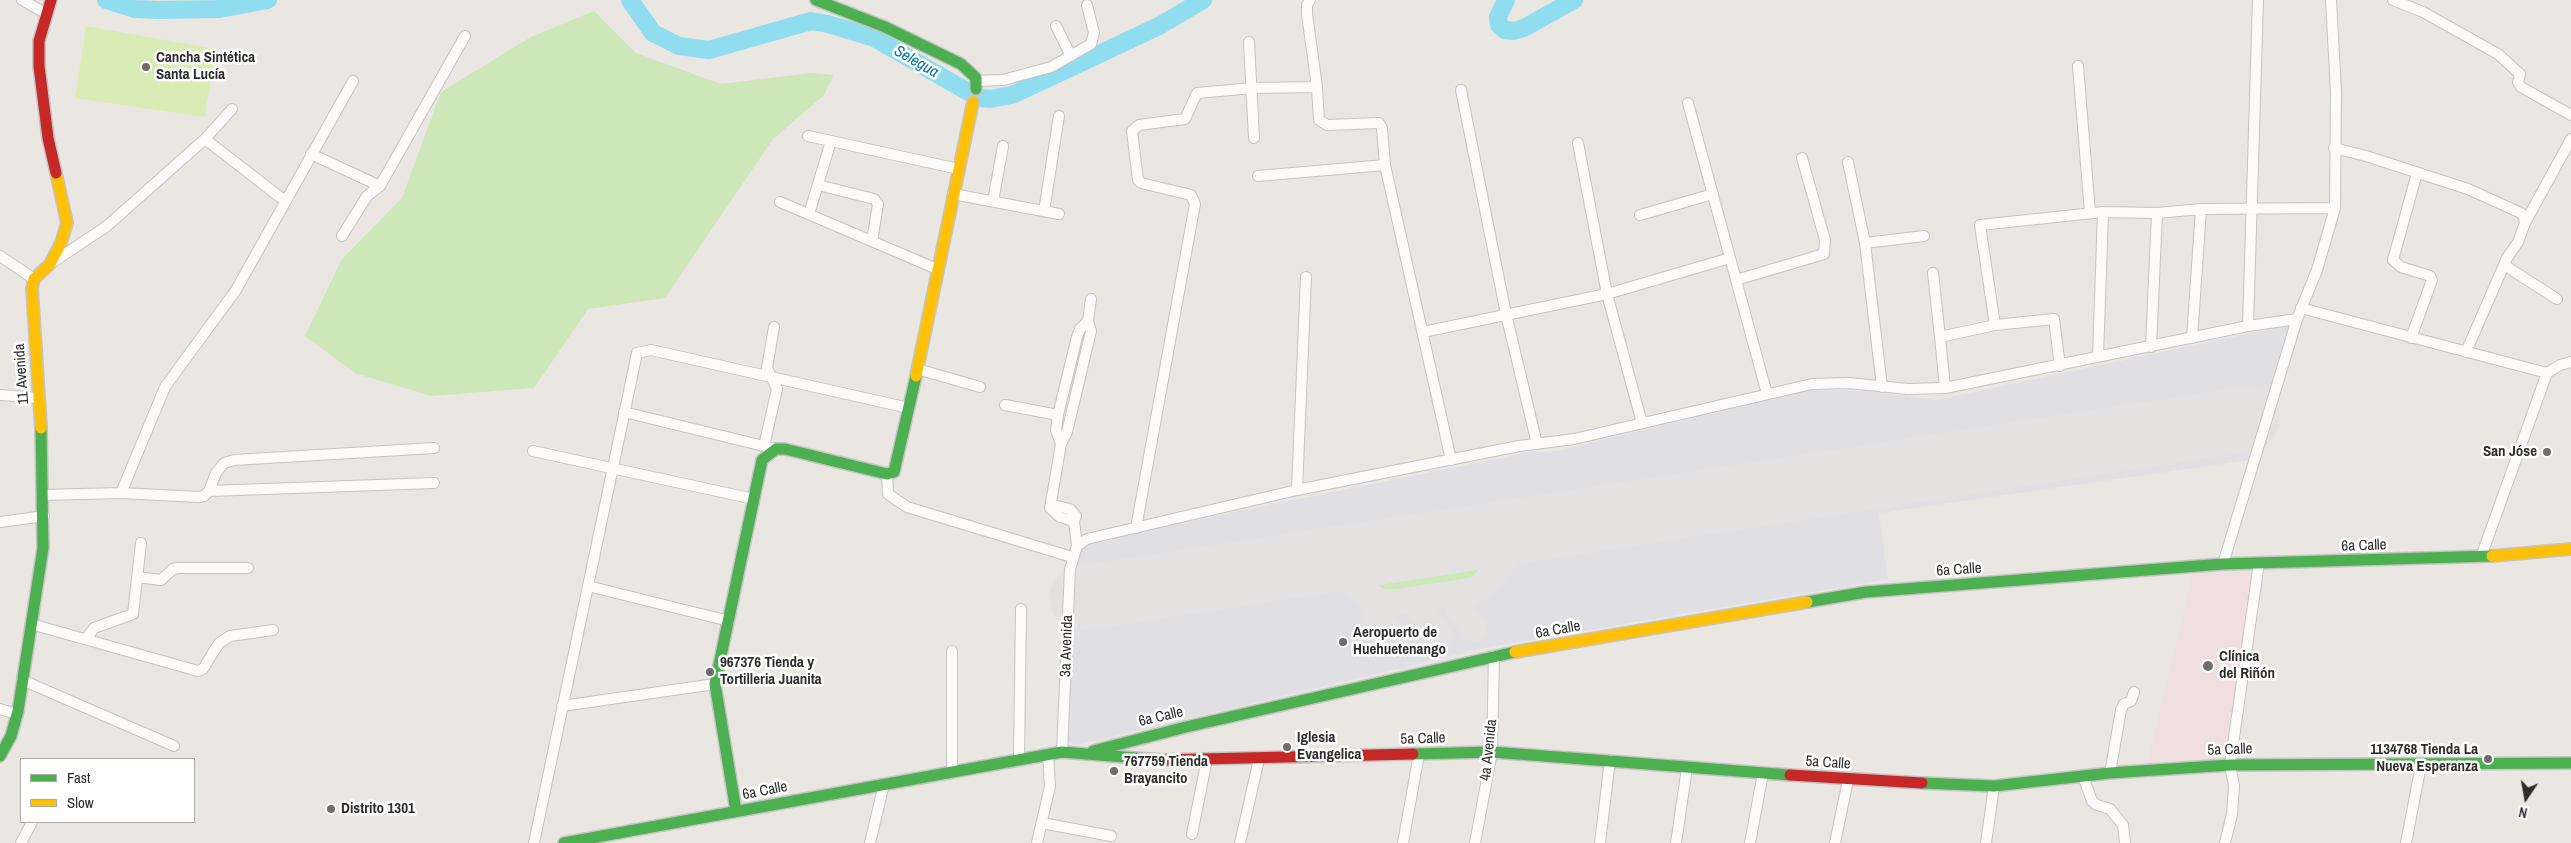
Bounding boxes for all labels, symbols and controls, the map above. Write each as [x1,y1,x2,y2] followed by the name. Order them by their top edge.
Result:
[890,42,942,82] water label: Selegua
[156,49,255,84] place label: Cancha Sintética Santa Lucía
[140,61,152,73] marker: Cancha Sintética Santa Lucía
[11,343,33,405] street label: 11 Avenida
[2483,443,2537,461] place label: San Jóse
[2541,446,2553,458] marker: San Jóse
[2341,536,2387,556] street label: 6a Calle
[1936,559,1982,581] street label: 6a Calle
[1057,615,1077,677] street label: 3a Avenida
[1534,617,1582,643] street label: 6a Calle
[1353,624,1446,659] place label: Aeropuerto de Huehuetenango
[1337,636,1349,648] marker: Aeropuerto de Huehuetenango
[2219,648,2275,683] place label: Clínica del Riñón
[720,654,822,689] place label: 967376 Tienda y Tortilleria Juanita
[2201,659,2215,673] marker: Clínica del Riñón
[704,666,716,678] marker: 967376 Tienda y Tortilleria Juanita
[1137,703,1185,731] street label: 6a Calle
[1477,718,1501,782] street label: 4a Avenida
[1297,729,1361,764] place label: Iglesia Evangelica
[1400,729,1446,749] street label: 5a Calle
[2207,740,2253,760] street label: 5a Calle
[1281,741,1293,753] marker: Iglesia Evangelica
[2370,741,2478,776] place label: 1134768 Tienda La Nueva Esperanza
[1805,752,1851,774] street label: 5a Calle
[1124,753,1208,788] place label: 767759 Tienda Brayancito
[2482,753,2494,765] marker: 1134768 Tienda La Nueva Esperanza
[20,758,195,823] legend
[1108,765,1120,777] marker: 767759 Tienda Brayancito
[67,767,90,788] text: Fast
[2501,773,2551,823] north arrow
[741,778,789,804] street label: 6a Calle
[67,792,94,813] text: Slow
[341,800,415,818] place label: Distrito 1301
[325,803,337,815] marker: Distrito 1301
[2517,803,2529,822] text: N

